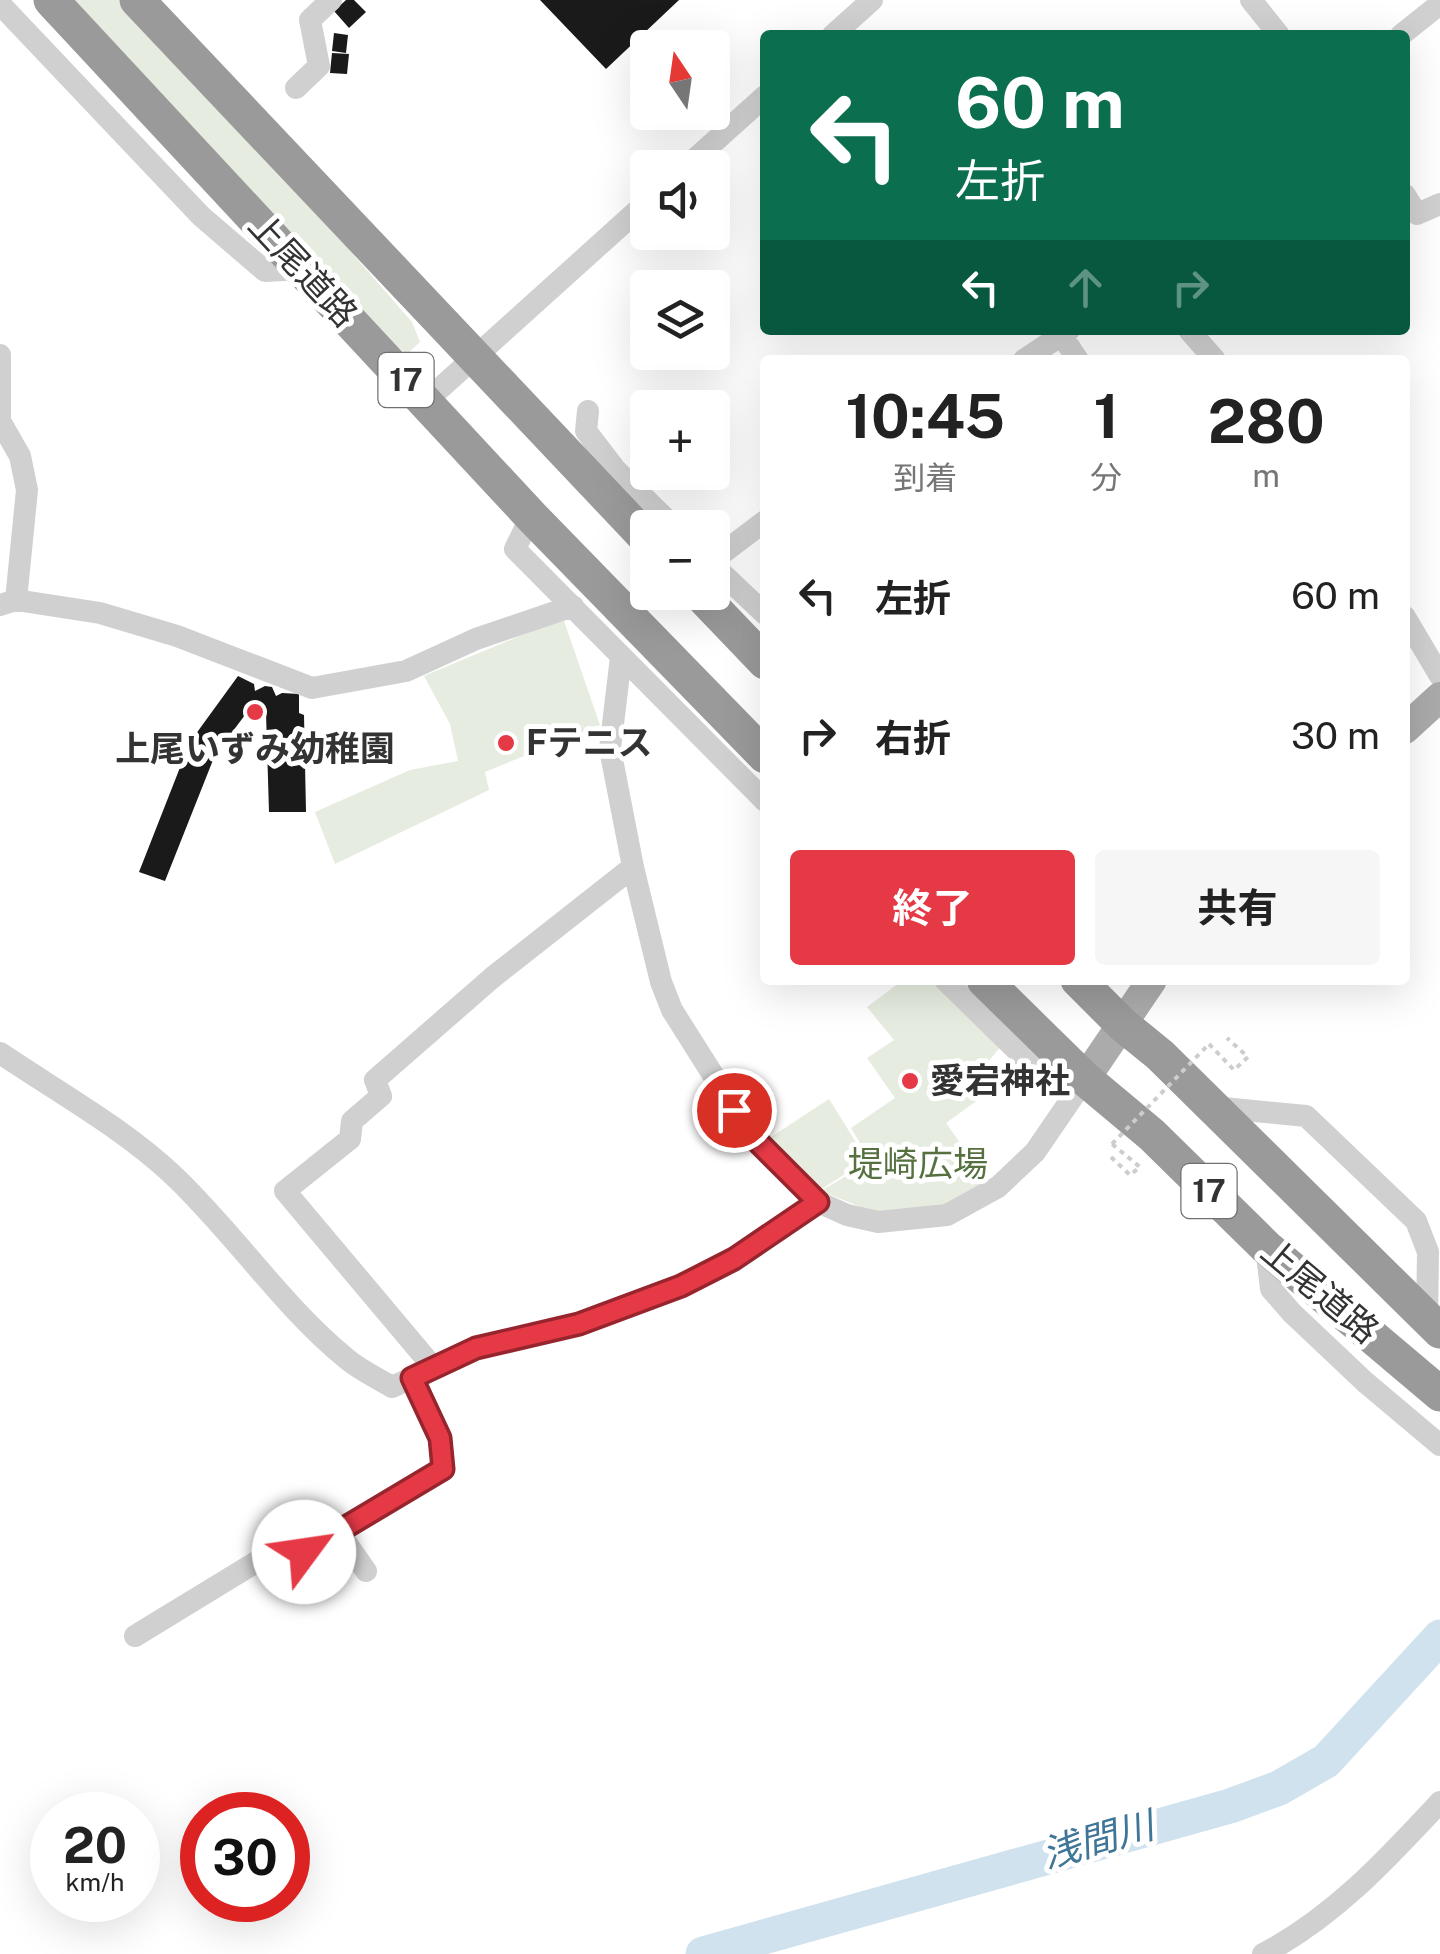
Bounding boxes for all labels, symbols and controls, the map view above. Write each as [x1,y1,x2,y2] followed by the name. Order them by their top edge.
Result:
[630,30,730,130] north arrow
[630,30,730,610] map controls
[955,61,1125,144] text: 60 m
[790,70,920,200] icon: left
[630,150,730,250] button: sound
[955,154,1045,207] text: 左折
[241,204,366,335] street label: 上尾道路
[953,260,1008,315] icon: left
[1058,260,1113,315] icon: ahead
[1163,260,1218,315] icon: right
[630,270,730,370] button: layers
[378,353,434,407] road number: 17
[845,381,1005,452] text: 10:45
[1093,381,1119,452] text: 1
[1208,386,1325,457] text: 280
[630,390,730,490] button: +
[1252,457,1280,494] text: m
[893,459,957,496] text: 到着
[1090,459,1122,496] text: 分
[630,510,730,610] button: −
[790,568,845,623] icon: left
[1291,573,1380,618] text: 60 m
[875,576,951,621] text: 左折
[244,701,266,723] marker: 上尾いずみ幼稚園
[790,708,845,763] icon: right
[1291,713,1380,758] text: 30 m
[875,716,951,761] text: 右折
[526,722,652,763] place label: Fテニス
[115,728,395,769] place label: 上尾いずみ幼稚園
[495,732,517,754] marker: Fテニス
[790,850,1075,965] button: 終了
[1095,850,1380,965] button: 共有
[930,1060,1070,1101] place label: 愛宕神社
[692,1068,777,1153] pin
[899,1070,921,1092] marker: 愛宕神社
[707,1083,762,1138] icon: arrive
[848,1143,988,1184] park label: 堤崎広場
[1182,1164,1236,1218] road number: 17
[1254,1230,1387,1351] street label: 上尾道路
[252,1500,356,1604] position arrow
[180,1792,310,1922] speed limit sign: 30
[1037,1801,1163,1877] water label: 浅間川
[63,1815,127,1874] text: 20
[66,1867,124,1897] text: km/h

